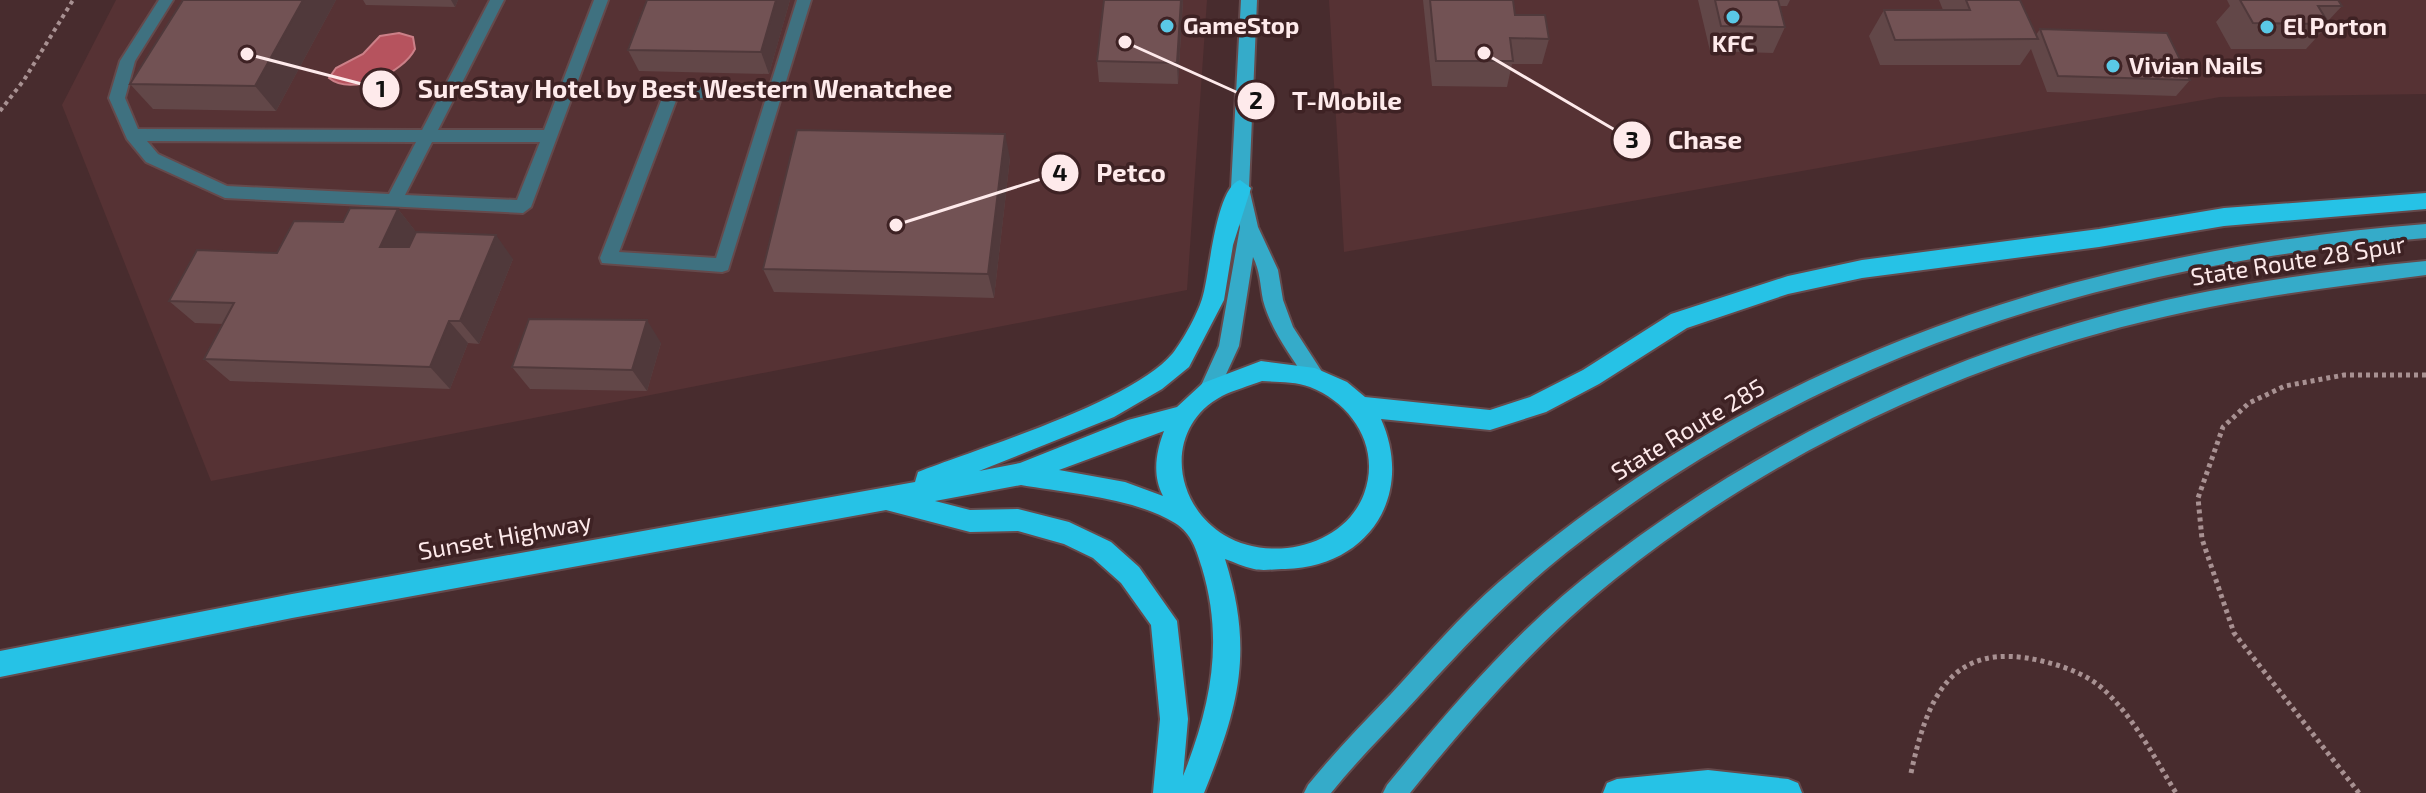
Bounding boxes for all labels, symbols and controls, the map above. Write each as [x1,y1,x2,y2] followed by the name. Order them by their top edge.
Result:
[1724,8,1742,26] marker: KFC
[1183,10,1299,39] place label: GameStop
[2283,11,2387,40] place label: El Porton
[1158,17,1176,35] marker: GameStop
[2258,18,2276,36] marker: El Porton
[1712,28,1754,57] place label: KFC
[2129,50,2263,79] place label: Vivian Nails
[2104,57,2122,75] marker: Vivian Nails
[361,64,970,114] callout: SureStay Hotel by Best Western Wenatchee
[418,72,952,104] text: SureStay Hotel by Best Western Wenatchee
[376,73,386,102] text: 1
[1236,76,1418,126] callout: T-Mobile
[1292,84,1402,115] text: T-Mobile
[1249,85,1263,114] text: 2
[1612,115,1758,165] callout: Chase
[1668,123,1742,154] text: Chase
[1625,124,1639,153] text: 3
[1040,148,1182,198] callout: Petco
[1096,156,1166,187] text: Petco
[1052,157,1068,186] text: 4
[2189,228,2407,291] street label: State Route 28 Spur
[1605,372,1769,486] street label: State Route 285
[416,506,594,565] street label: Sunset Highway

